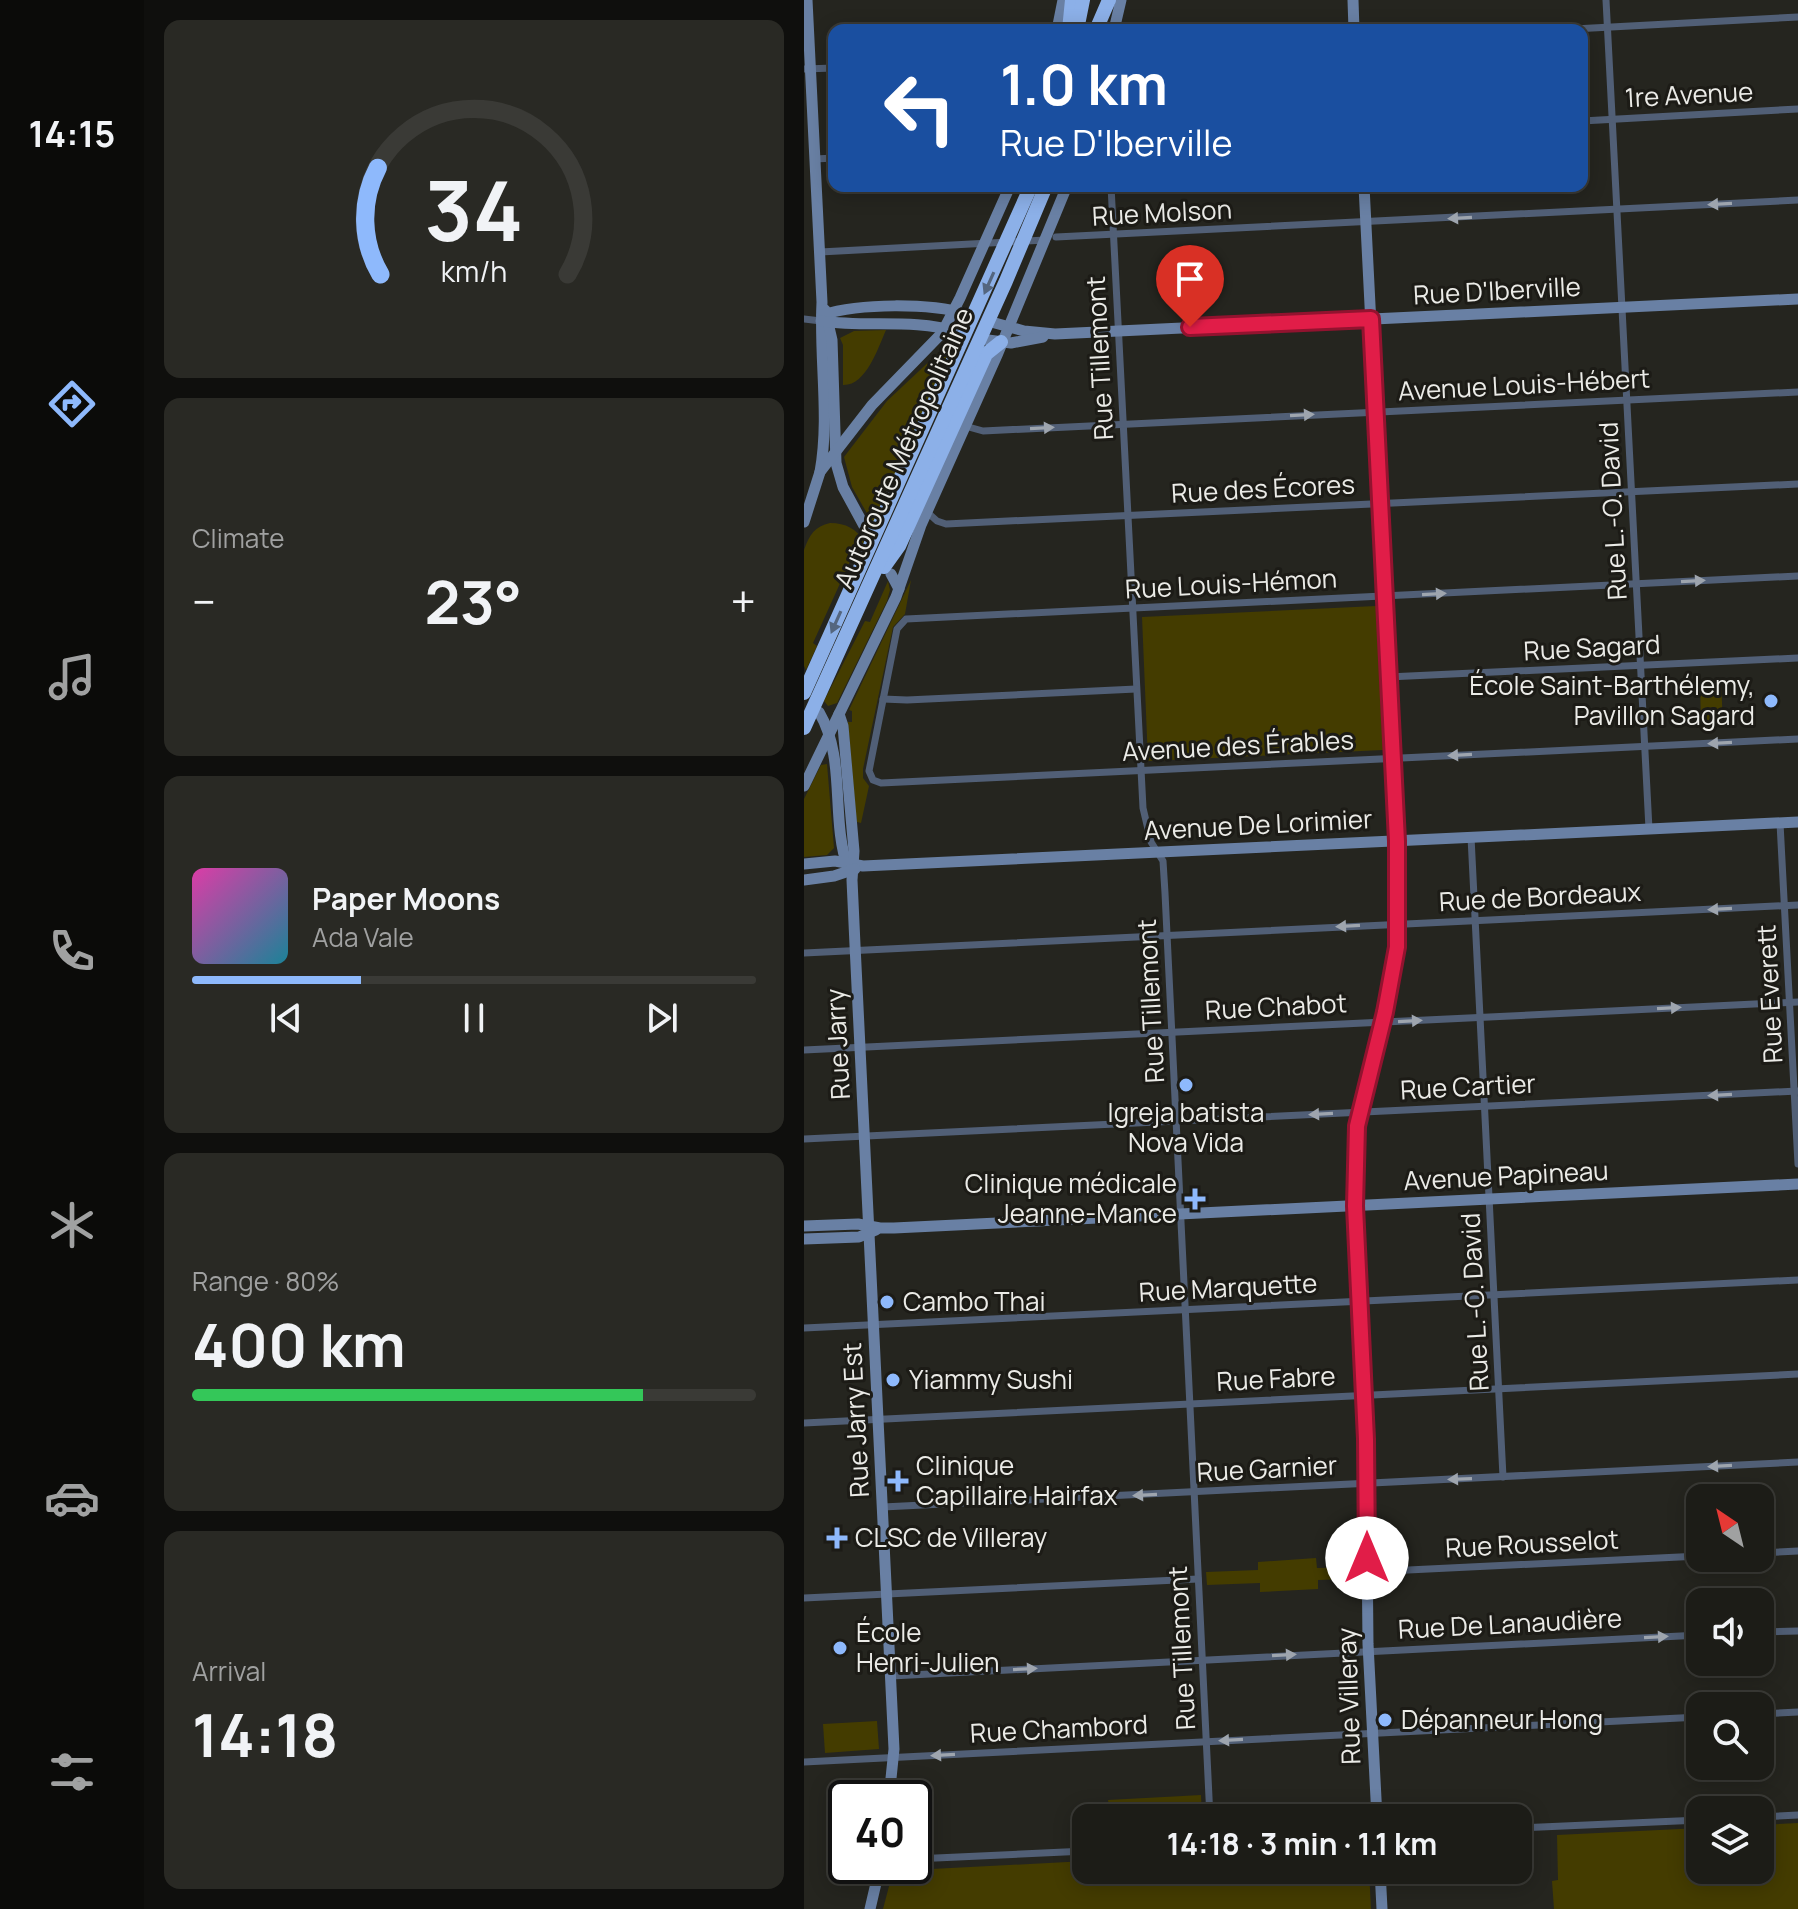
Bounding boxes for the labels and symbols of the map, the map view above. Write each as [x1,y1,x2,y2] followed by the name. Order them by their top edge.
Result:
[1624,73,1754,115] street label: 1re Avenue
[1091,190,1233,234] street label: Rue Molson
[1707,198,1732,211] one-way arrow
[1447,212,1472,225] one-way arrow
[1156,245,1224,327] pin
[1412,268,1582,312] street label: Rue D'Iberville
[983,272,996,295] one-way arrow
[1077,275,1121,441] street label: Rue Tillemont
[825,302,981,594] street label: Autoroute Métropolitaine
[1397,359,1651,409] street label: Avenue Louis-Hébert
[1289,409,1315,422] one-way arrow
[1030,421,1055,434] one-way arrow
[1589,421,1635,601] street label: Rue L.-O. David
[1170,465,1356,511] street label: Rue des Écores
[1124,559,1338,607] street label: Rue Louis-Hémon
[1681,574,1706,587] one-way arrow
[1421,587,1446,600] one-way arrow
[829,611,843,634] one-way arrow
[1523,625,1661,669] street label: Rue Sagard
[1469,667,1755,733] place label: École Saint-Barthélemy, Pavillon Sagard
[1762,692,1780,710] marker: École Saint-Barthélemy, Pavillon Sagard
[1121,721,1355,769] street label: Avenue des Érables
[1707,737,1732,750] one-way arrow
[1447,749,1472,762] one-way arrow
[1143,800,1373,848] street label: Avenue De Lorimier
[1438,873,1642,919] street label: Rue de Bordeaux
[1707,903,1732,916] one-way arrow
[1128,918,1172,1084] street label: Rue Tillemont
[1335,920,1360,933] one-way arrow
[1747,924,1791,1064] street label: Rue Everett
[1204,984,1348,1028] street label: Rue Chabot
[816,987,858,1100] street label: Rue Jarry
[1657,1002,1682,1015] one-way arrow
[1398,1014,1423,1027] one-way arrow
[1399,1064,1537,1108] street label: Rue Cartier
[1177,1076,1195,1094] marker: Igreja batista Nova Vida
[1707,1089,1732,1102] one-way arrow
[1108,1094,1264,1160] place label: Igreja batista Nova Vida
[1308,1108,1333,1121] one-way arrow
[1402,1152,1609,1198] street label: Avenue Papineau
[965,1165,1177,1231] place label: Clinique médicale Jeanne-Mance
[1184,1188,1206,1210] marker: Clinique médicale Jeanne-Mance
[1451,1212,1497,1392] street label: Rue L.-O. David
[1138,1264,1318,1310] street label: Rue Marquette
[903,1283,1046,1319] place label: Cambo Thai
[878,1293,896,1311] marker: Cambo Thai
[833,1342,877,1498] street label: Rue Jarry Est
[1216,1357,1336,1399] street label: Rue Fabre
[909,1361,1073,1397] place label: Yiammy Sushi
[884,1371,902,1389] marker: Yiammy Sushi
[1196,1446,1338,1490] street label: Rue Garnier
[916,1447,1118,1513] place label: Clinique Capillaire Hairfax
[1707,1460,1732,1473] one-way arrow
[887,1470,909,1492] marker: Clinique Capillaire Hairfax
[1447,1473,1472,1486] one-way arrow
[1686,1484,1774,1572] north arrow
[1132,1488,1157,1501] one-way arrow
[1325,1516,1409,1600] position arrow
[855,1519,1048,1555] place label: CLSC de Villeray
[1444,1520,1620,1566] street label: Rue Rousselot
[826,1527,848,1549] marker: CLSC de Villeray
[1159,1565,1203,1731] street label: Rue Tillemont
[1397,1599,1623,1647] street label: Rue De Lanaudière
[856,1614,1000,1680] place label: École Henri-Julien
[1328,1627,1368,1765] street label: Rue Villeray
[1644,1631,1669,1644] one-way arrow
[831,1639,849,1657] marker: École Henri-Julien
[1272,1648,1297,1661] one-way arrow
[1013,1662,1038,1675] one-way arrow
[1401,1701,1603,1737] place label: Dépanneur Hong
[969,1705,1149,1751] street label: Rue Chambord
[1376,1711,1394,1729] marker: Dépanneur Hong
[1218,1734,1243,1747] one-way arrow
[930,1748,955,1761] one-way arrow
[828,1780,932,1884] speed limit sign: 40

